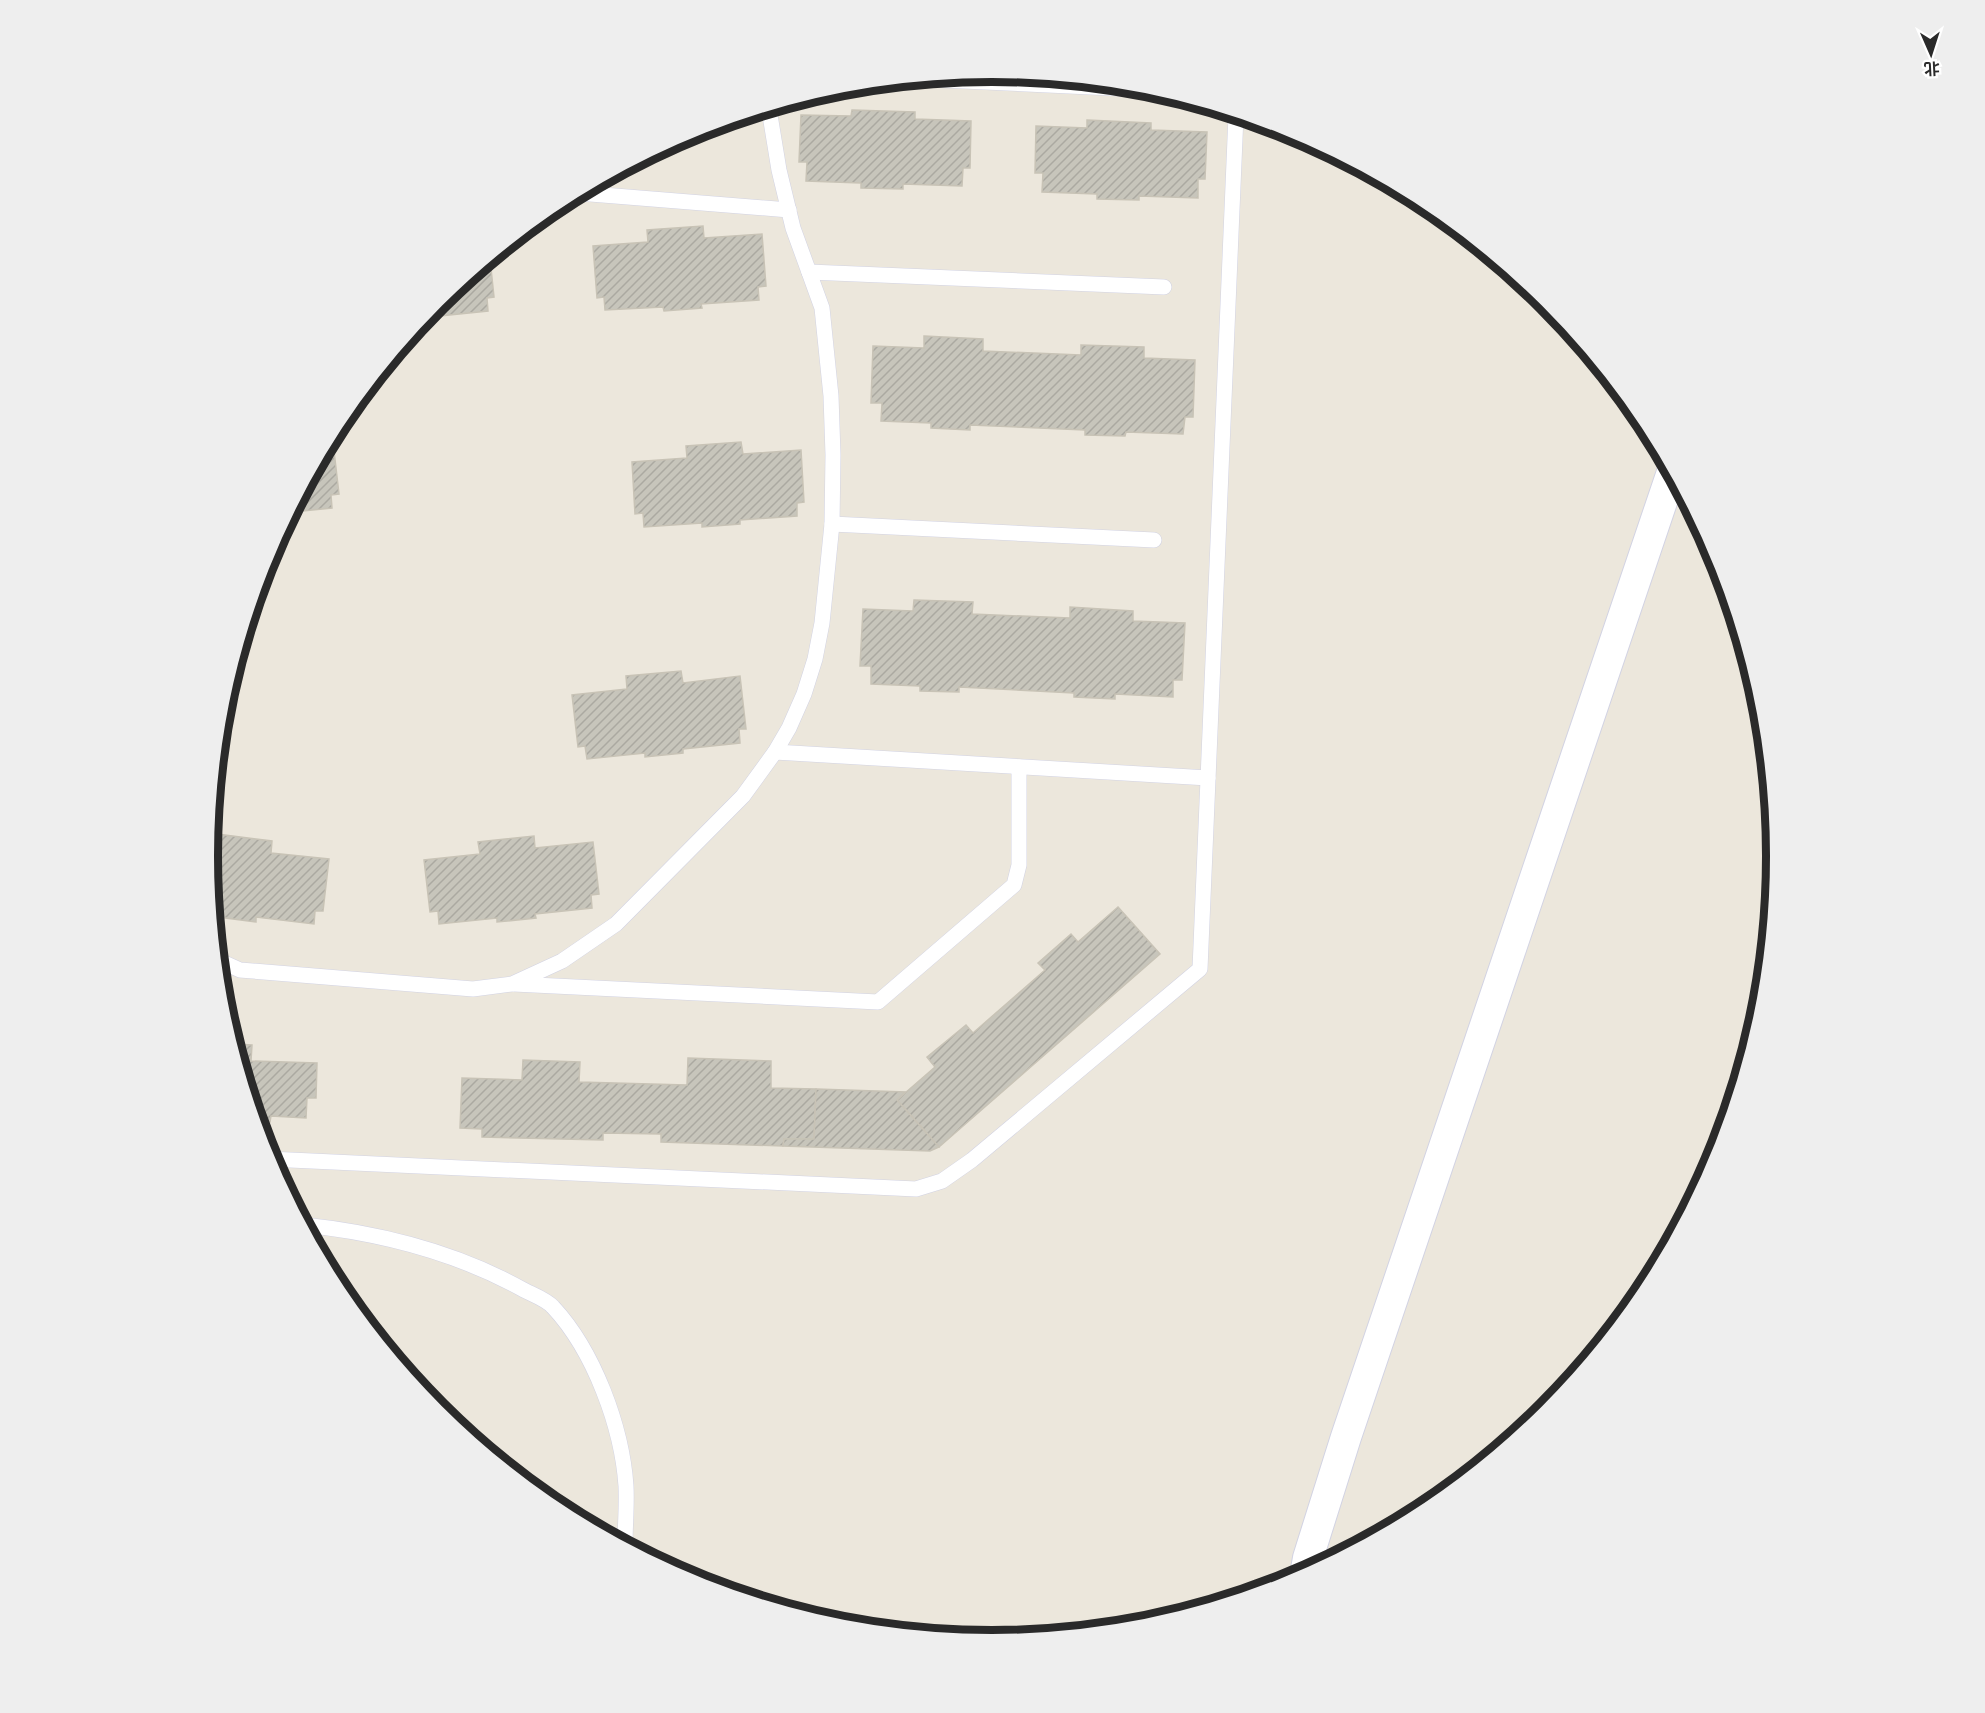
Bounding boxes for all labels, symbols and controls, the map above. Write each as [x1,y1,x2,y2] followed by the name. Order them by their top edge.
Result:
[1901,24,1961,84] north arrow
[1923,58,1940,79] text: 北

